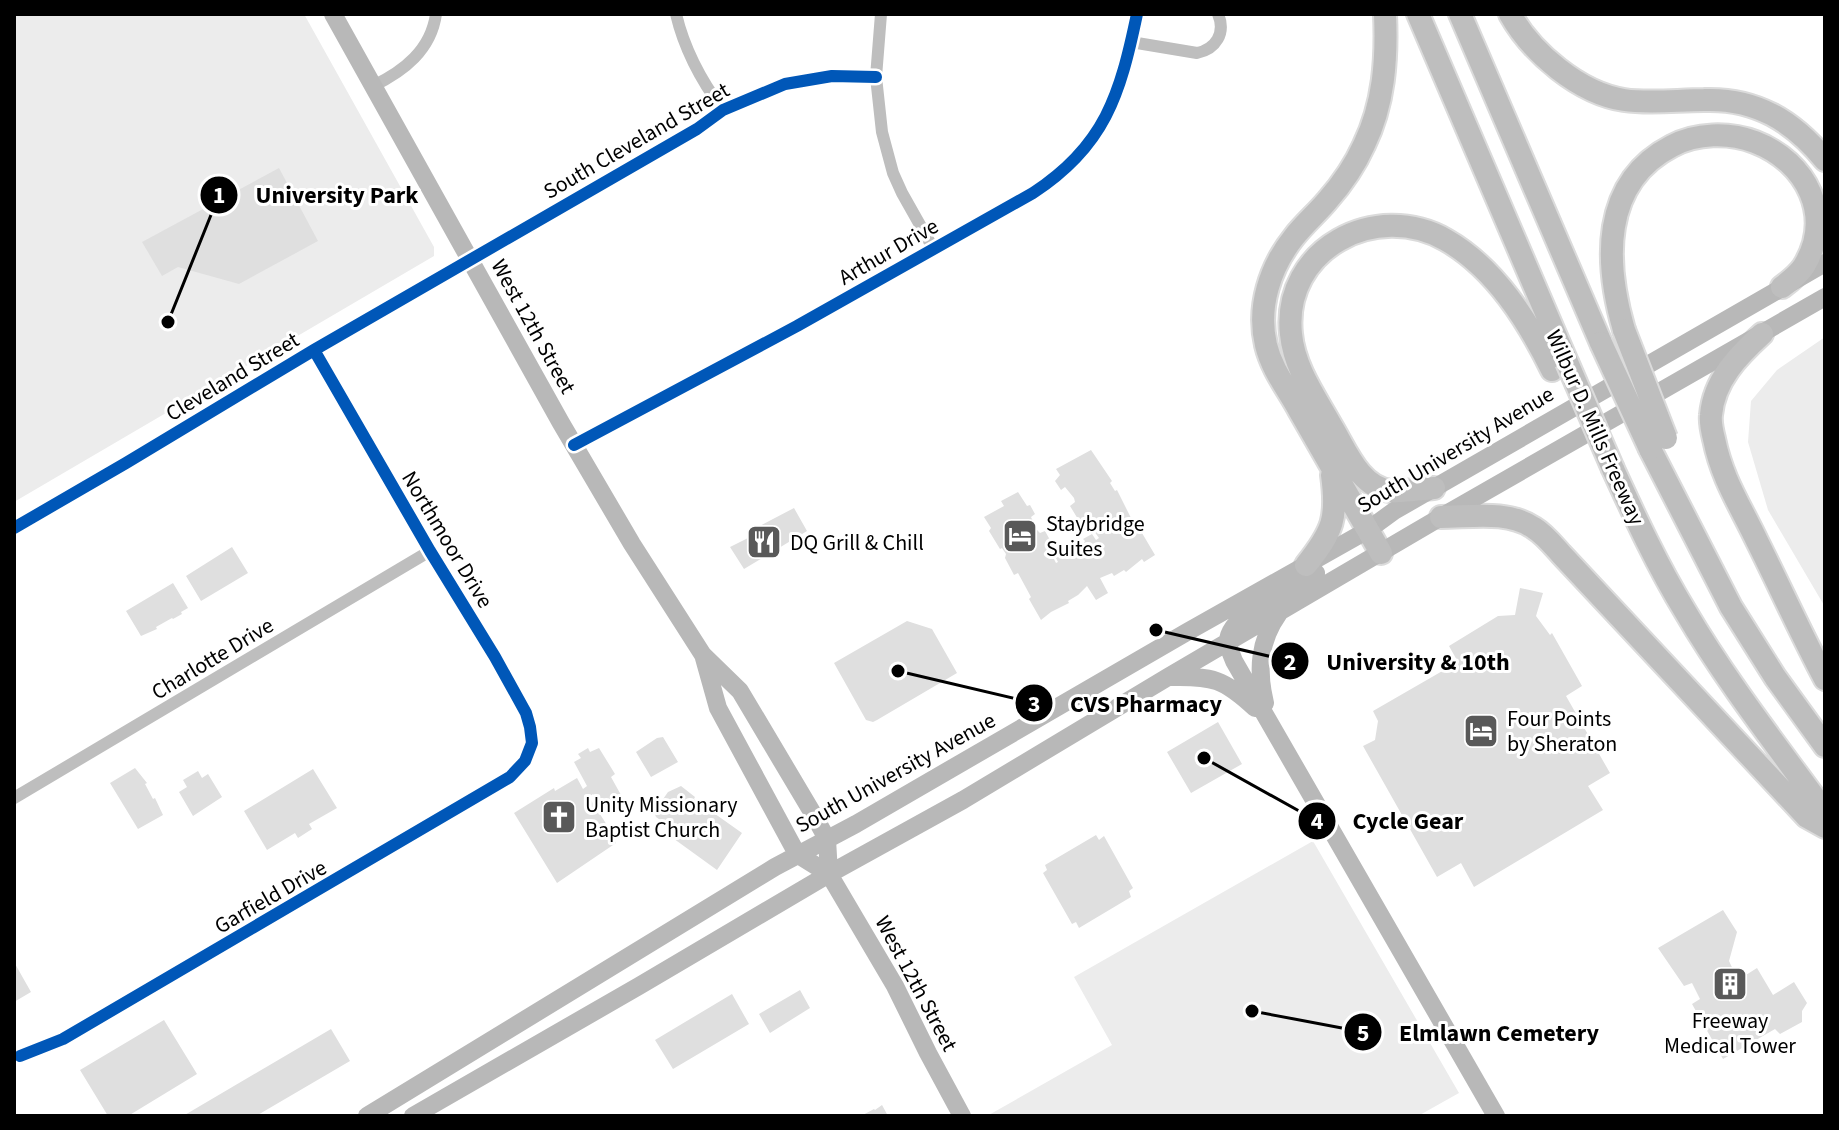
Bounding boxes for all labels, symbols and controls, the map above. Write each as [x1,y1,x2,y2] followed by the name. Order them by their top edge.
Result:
[537,74,736,207] street label: South Cleveland Street
[199,171,434,219] callout: University Park
[213,178,225,213] text: 1
[255,178,419,213] text: University Park
[833,210,944,293] street label: Arthur Drive
[483,253,584,400] street label: West 12th Street
[160,324,306,429] street label: Cleveland Street
[1538,325,1653,531] street label: Wilbur D. Mills Freeway
[1351,378,1560,521] street label: South University Avenue
[394,465,501,614] street label: Northmoor Drive
[1046,508,1145,565] place label: Staybridge Suites
[1001,517,1039,555] hotel icon: Staybridge Suites
[745,523,783,561] restaurant icon: DQ Grill & Chill
[790,527,924,559] place label: DQ Grill & Chill
[145,610,280,708] street label: Charlotte Drive
[1270,637,1525,685] callout: University & 10th
[1284,645,1296,680] text: 2
[1326,645,1510,680] text: University & 10th
[1014,679,1238,727] callout: CVS Pharmacy
[1028,687,1040,722] text: 3
[1070,687,1223,722] text: CVS Pharmacy
[1507,703,1617,760] place label: Four Points by Sheraton
[790,704,1001,841] street label: South University Avenue
[1462,712,1500,750] hotel icon: Four Points by Sheraton
[585,789,738,846] place label: Unity Missionary Baptist Church
[1297,797,1479,845] callout: Cycle Gear
[540,798,578,836] church icon: Unity Missionary Baptist Church
[1311,804,1324,839] text: 4
[1353,804,1464,839] text: Cycle Gear
[208,852,333,942] street label: Garfield Drive
[867,910,966,1058] street label: West 12th Street
[1711,965,1749,1003] building icon: Freeway Medical Tower
[1664,1005,1796,1062] place label: Freeway Medical Tower
[1343,1008,1615,1056] callout: Elmlawn Cemetery
[1357,1016,1369,1051] text: 5
[1399,1016,1599,1051] text: Elmlawn Cemetery

